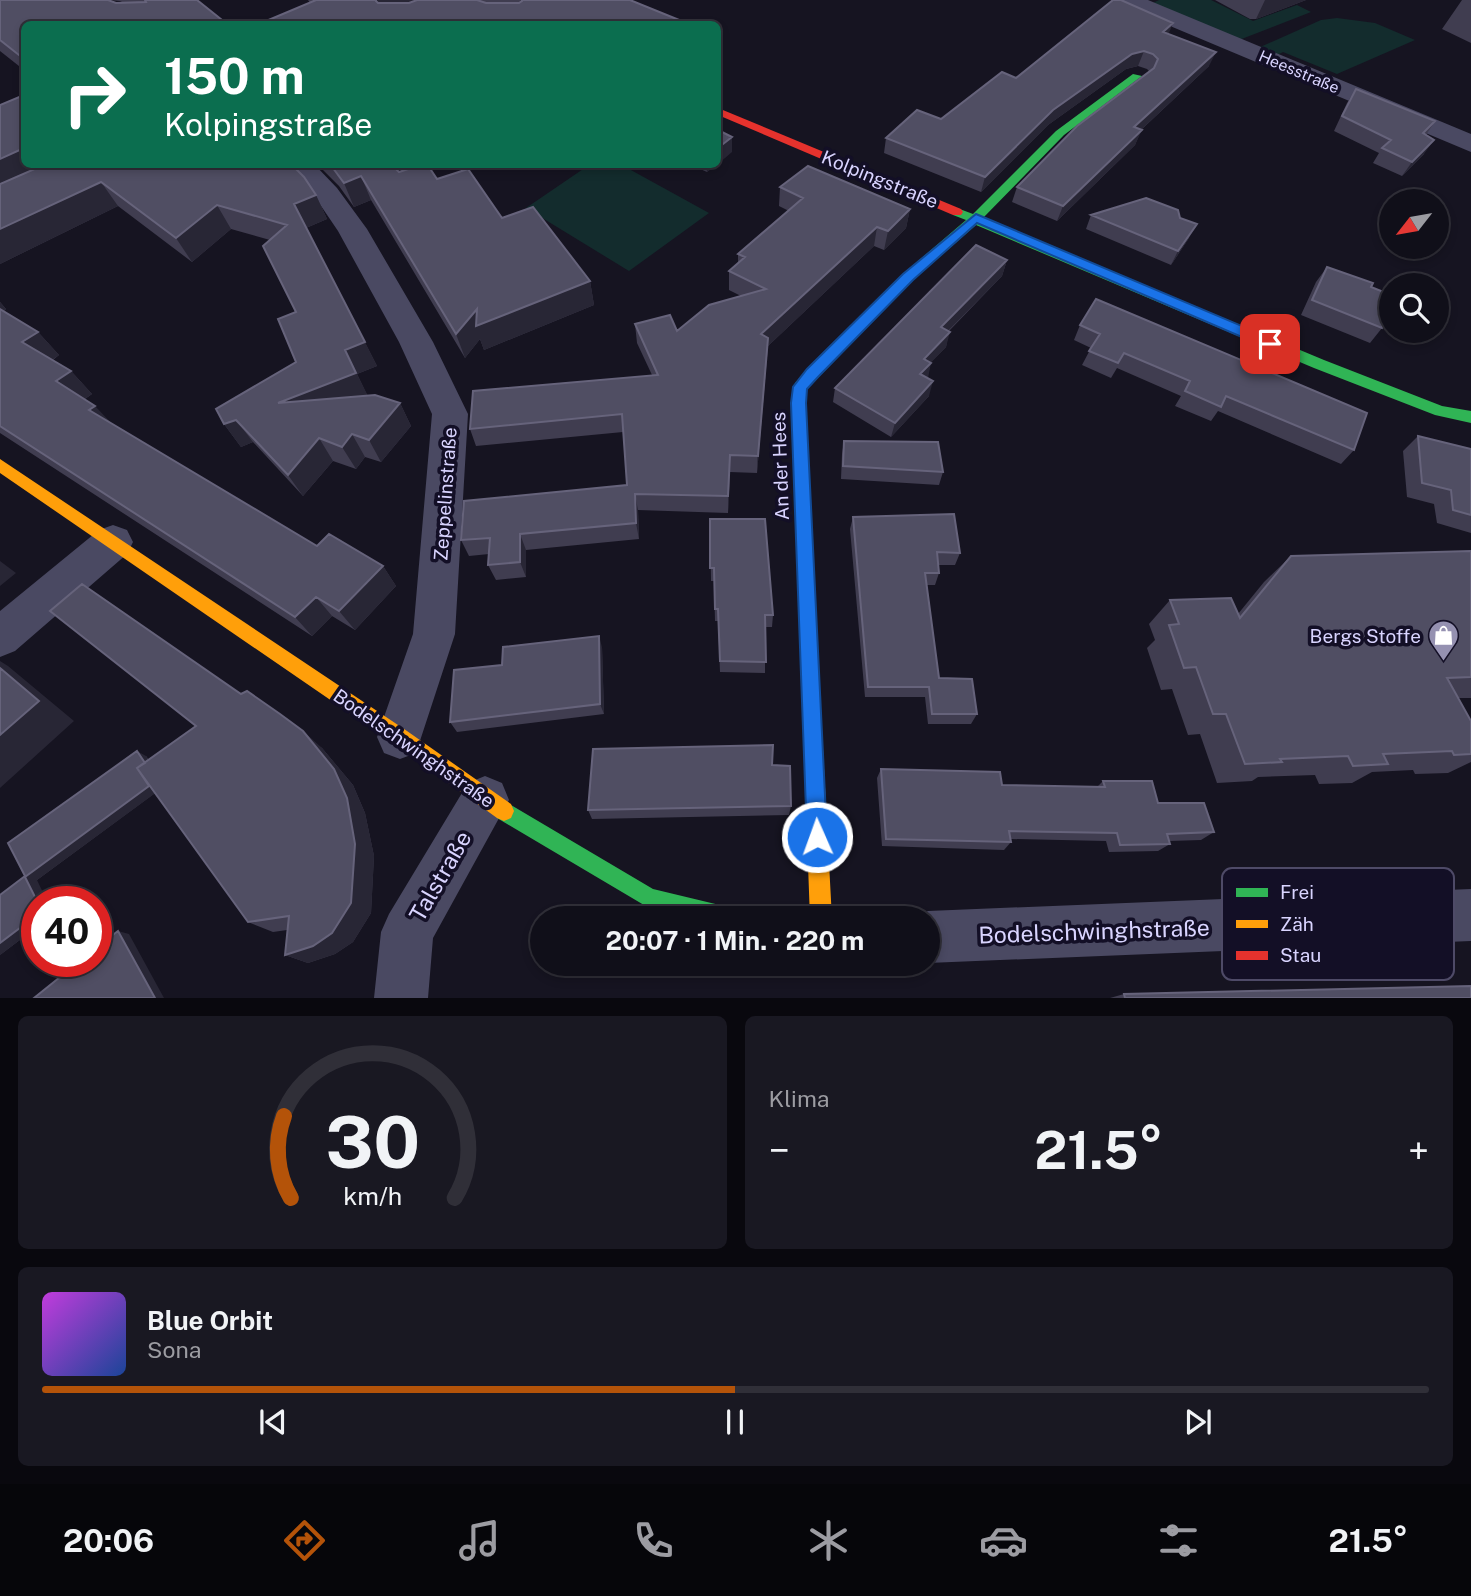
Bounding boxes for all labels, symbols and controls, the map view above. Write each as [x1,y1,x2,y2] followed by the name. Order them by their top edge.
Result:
[164,47,305,105] text: 150 m
[1256,47,1342,97] street label: Heesstraße
[49,49,140,140] icon: right
[164,106,372,143] text: Kolpingstraße
[819,146,941,212] street label: Kolpingstraße
[1379,189,1449,259] north arrow
[1379,189,1449,343] map controls
[1379,273,1449,343] button: search
[1240,314,1300,374] pin
[1251,325,1289,363] icon: arrive
[767,411,793,521] street label: An der Hees
[429,427,461,561] street label: Zeppelinstraße
[1427,619,1461,663] shop icon: Bergs Stoffe
[1310,625,1421,647] place label: Bergs Stoffe
[329,684,499,812] street label: Bodelschwinghstraße
[780,800,854,874] position arrow
[403,826,477,926] street label: Talstraße
[1222,868,1454,980] legend
[1280,881,1314,903] text: Frei
[21,886,112,977] speed limit sign: 40
[978,913,1210,949] street label: Bodelschwinghstraße
[1280,913,1314,935] text: Zäh
[606,925,864,956] text: 20:07 · 1 Min. · 220 m
[1280,944,1321,966] text: Stau
[769,1085,829,1112] text: Klima
[325,1100,420,1185] text: 30
[1034,1120,1163,1181] text: 21.5°
[769,1128,790,1173] text: −
[1408,1128,1429,1173] text: +
[343,1181,402,1211] text: km/h
[147,1305,273,1336] text: Blue Orbit
[147,1336,201,1363] text: Sona
[254,1403,292,1441] icon: previous
[716,1403,754,1441] icon: pause
[1179,1403,1217,1441] icon: next
[280,1516,329,1565] icon: directions
[455,1516,504,1565] icon: music
[629,1516,678,1565] icon: phone
[804,1516,853,1565] icon: climate
[979,1516,1028,1565] icon: car
[1154,1516,1203,1565] icon: filters
[63,1522,154,1559] text: 20:06
[1329,1522,1408,1559] text: 21.5°

